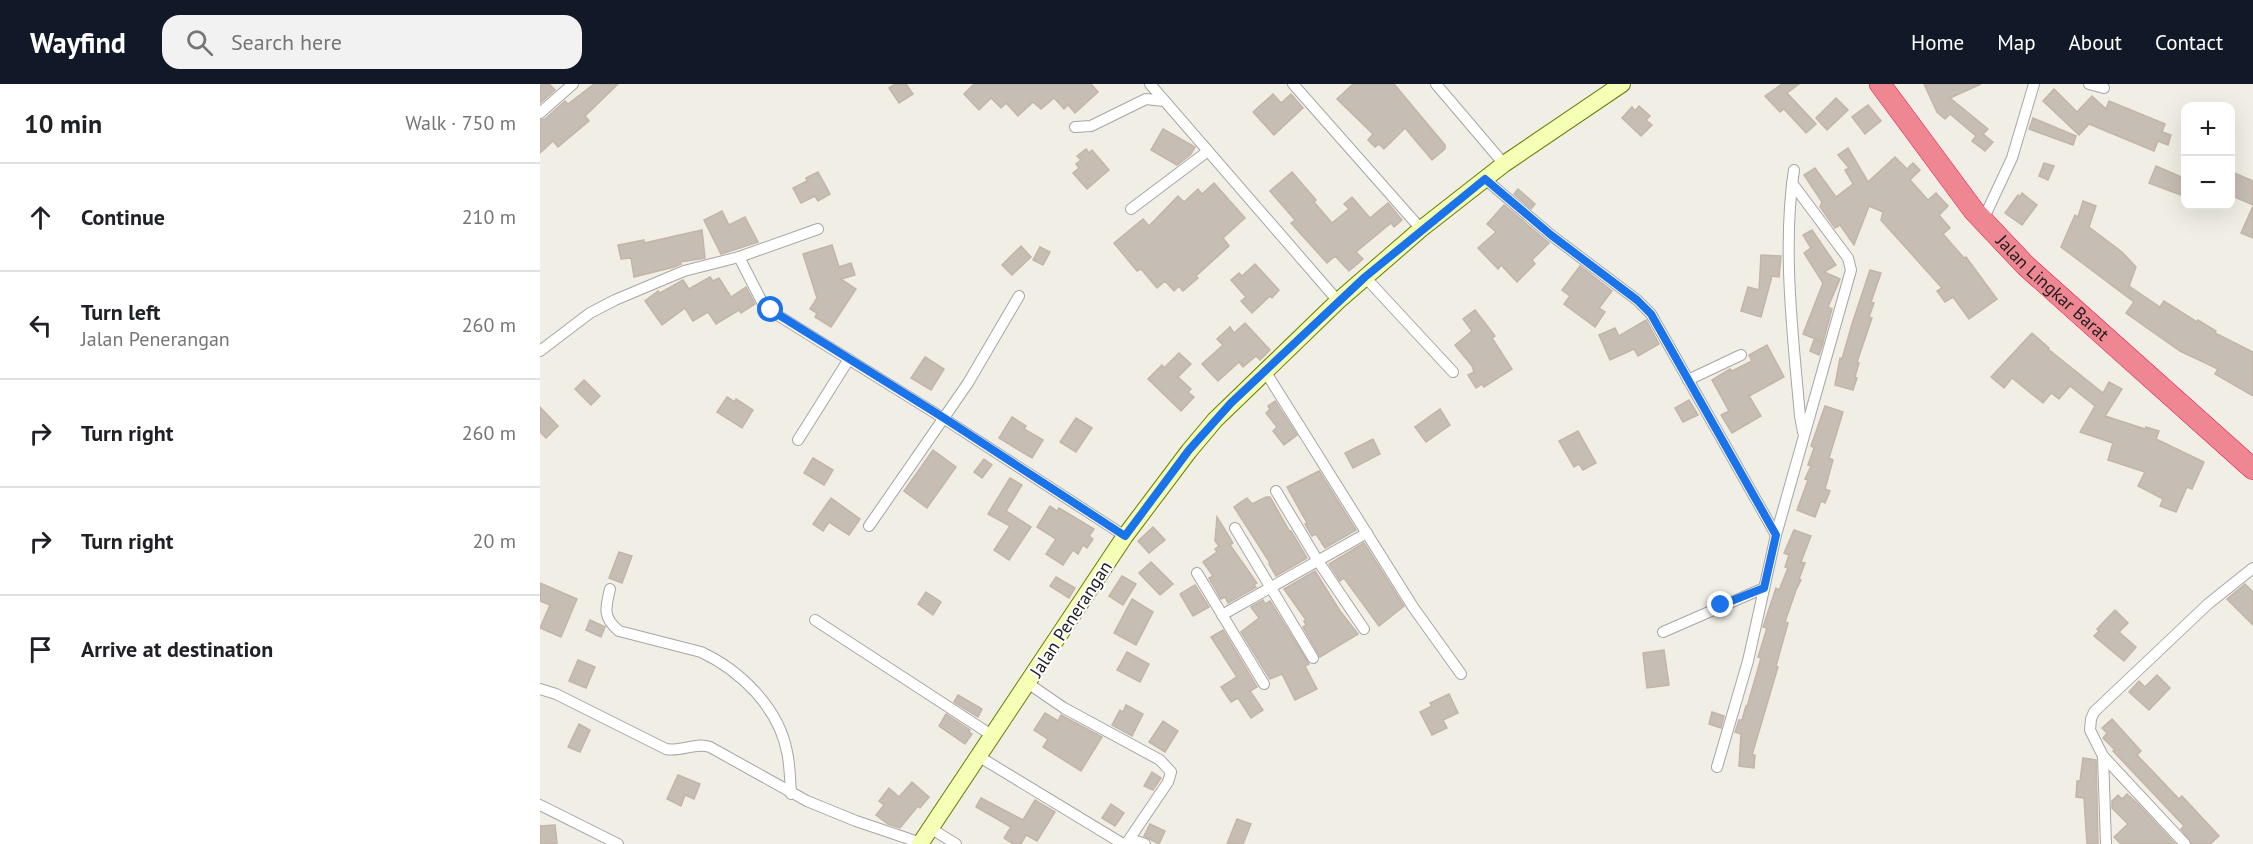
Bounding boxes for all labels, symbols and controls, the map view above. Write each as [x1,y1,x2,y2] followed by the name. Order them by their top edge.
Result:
[162,15,582,69] search box
[30,24,126,61] text: Wayfind
[183,26,216,59] icon: search
[231,28,342,56] text: Search here
[1911,29,1964,56] text: Home
[1997,29,2036,56] text: Map
[2069,29,2122,56] text: About
[2155,29,2223,56] text: Contact
[2181,102,2235,210] map controls
[2181,102,2235,156] button: +
[24,107,102,140] text: 10 min
[405,110,516,136] text: Walk · 750 m
[2181,156,2235,210] button: −
[24,201,57,234] icon: ahead
[81,203,165,231] text: Continue
[462,204,516,230] text: 210 m
[1991,229,2114,346] street label: Jalan Lingkar Barat
[757,296,783,322] route start
[81,298,161,326] text: Turn left
[24,309,57,342] icon: left
[462,312,516,338] text: 260 m
[81,326,230,352] text: Jalan Penerangan
[24,417,57,450] icon: right
[81,419,173,447] text: Turn right
[462,420,516,446] text: 260 m
[24,525,57,558] icon: right
[81,527,173,555] text: Turn right
[473,528,516,554] text: 20 m
[1024,556,1117,682] street label: Jalan Penerangan
[1707,591,1733,617] route end
[24,633,57,666] icon: arrive
[81,635,273,663] text: Arrive at destination

